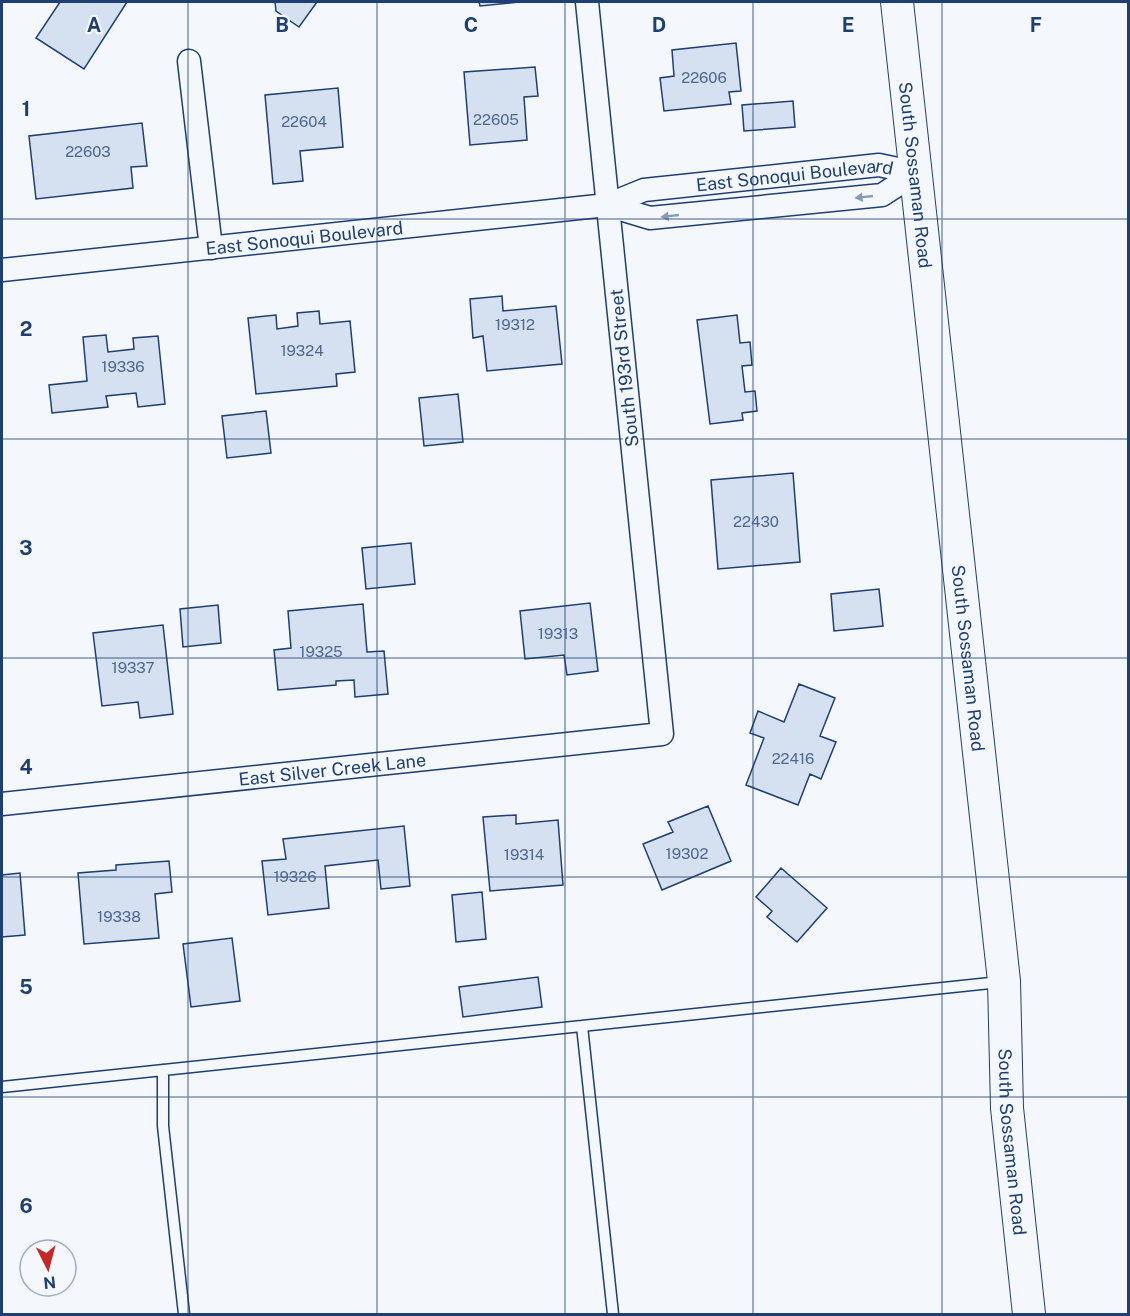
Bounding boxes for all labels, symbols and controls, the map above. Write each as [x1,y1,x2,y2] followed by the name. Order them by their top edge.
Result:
[87,13,101,37] text: A
[275,13,289,37] text: B
[464,13,478,37] text: C
[652,13,666,37] text: D
[842,13,854,37] text: E
[1030,13,1042,37] text: F
[681,69,727,86] house number: 22606
[895,80,937,269] street label: South Sossaman Road
[22,97,30,121] text: 1
[473,111,519,128] house number: 22605
[281,113,327,130] house number: 22604
[65,143,111,160] house number: 22603
[695,154,895,195] street label: East Sonoqui Boulevard
[855,192,874,202] one-way arrow
[661,211,680,221] one-way arrow
[204,216,404,259] street label: East Sonoqui Boulevard
[605,288,643,448] street label: South 193rd Street
[495,316,535,333] house number: 19312
[20,317,32,341] text: 2
[280,342,324,359] house number: 19324
[101,358,145,375] house number: 19336
[733,513,779,530] house number: 22430
[19,536,33,560] text: 3
[948,564,989,753] street label: South Sossaman Road
[538,625,578,642] house number: 19313
[299,643,343,660] house number: 19325
[112,659,154,676] house number: 19337
[237,749,427,789] street label: East Silver Creek Lane
[772,750,814,767] house number: 22416
[19,755,33,779] text: 4
[666,845,708,862] house number: 19302
[504,846,544,863] house number: 19314
[273,868,317,885] house number: 19326
[97,908,141,925] house number: 19338
[19,975,33,999] text: 5
[995,1048,1031,1236] street label: South Sossaman Road
[19,1194,33,1218] text: 6
[18,1238,78,1298] north arrow
[42,1272,57,1293] text: N

